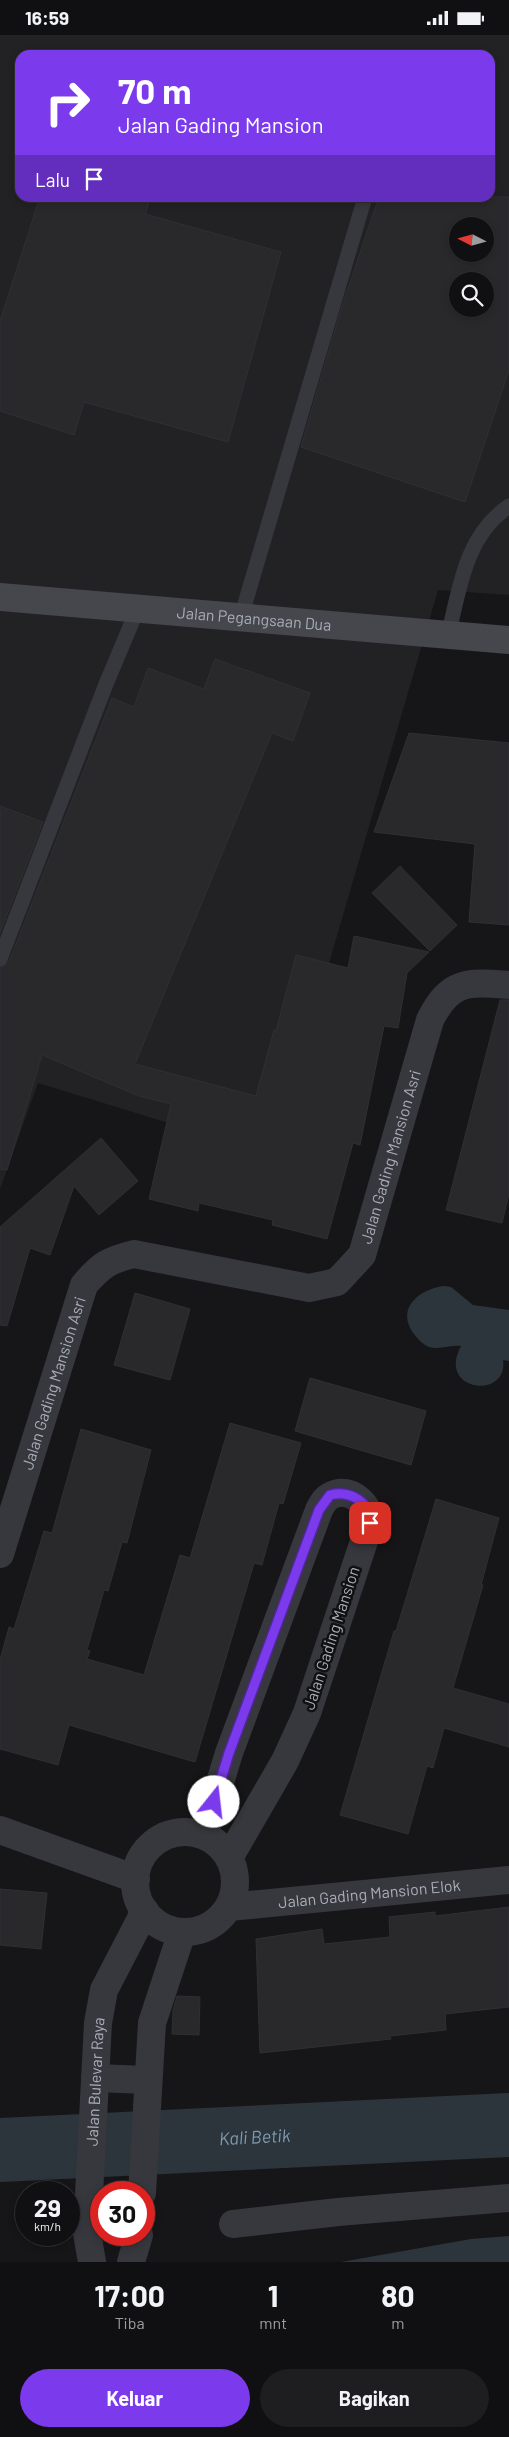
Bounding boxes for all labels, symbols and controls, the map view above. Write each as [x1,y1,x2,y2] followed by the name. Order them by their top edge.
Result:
[25,6,69,29] text: 16:59
[118,69,192,111] text: 70 m
[35,70,100,135] icon: right
[118,111,324,137] text: Jalan Gading Mansion
[80,165,108,193] icon: arrive
[35,168,70,191] text: Lalu
[449,217,494,263] north arrow
[449,217,494,317] map controls
[449,272,494,317] button: search
[176,602,332,634] street label: Jalan Pegangsaan Dua
[356,1068,424,1246] street label: Jalan Gading Mansion Asri
[17,1294,89,1472] street label: Jalan Gading Mansion Asri
[349,1502,391,1544] pin
[356,1509,384,1537] icon: arrive
[298,1564,363,1712] street label: Jalan Gading Mansion
[187,1775,239,1827] position arrow
[277,1875,461,1911] street label: Jalan Gading Mansion Elok
[82,2015,108,2147] street label: Jalan Bulevar Raya
[218,2124,291,2149] water label: Kali Betik
[90,2181,155,2246] speed limit sign: 30
[34,2192,61,2222] text: 29
[34,2219,61,2233] text: km/h
[94,2277,165,2313] text: 17:00
[268,2277,278,2313] text: 1
[381,2277,415,2313] text: 80
[115,2313,145,2332] text: Tiba
[259,2313,287,2332] text: mnt
[391,2313,405,2332] text: m
[20,2369,250,2427] button: Keluar
[260,2369,489,2427] button: Bagikan

